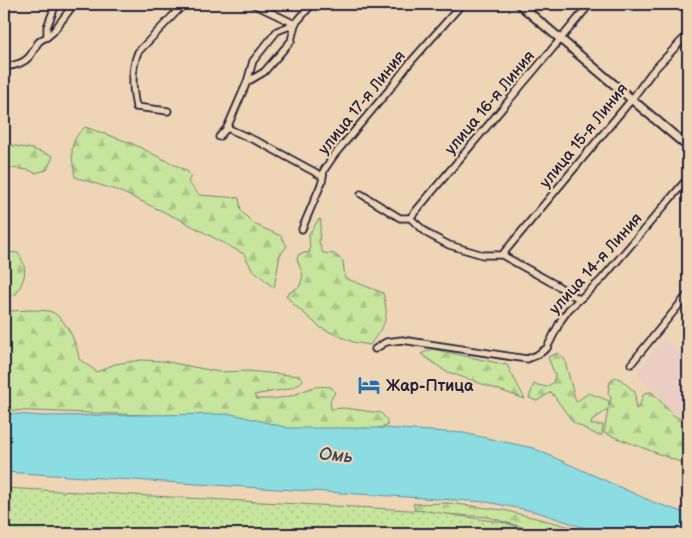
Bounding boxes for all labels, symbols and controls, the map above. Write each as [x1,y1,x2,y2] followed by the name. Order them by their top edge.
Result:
[315,47,410,159] street label: улица 17-я Линия
[441,47,539,159] street label: улица 16-я Линия
[536,80,632,192] street label: улица 15-я Линия
[546,209,647,319] street label: улица 14-я Линия
[356,372,382,398] hotel icon: Жар-Птица
[386,377,474,396] place label: Жар-Птица
[318,443,354,468] water label: Омь

